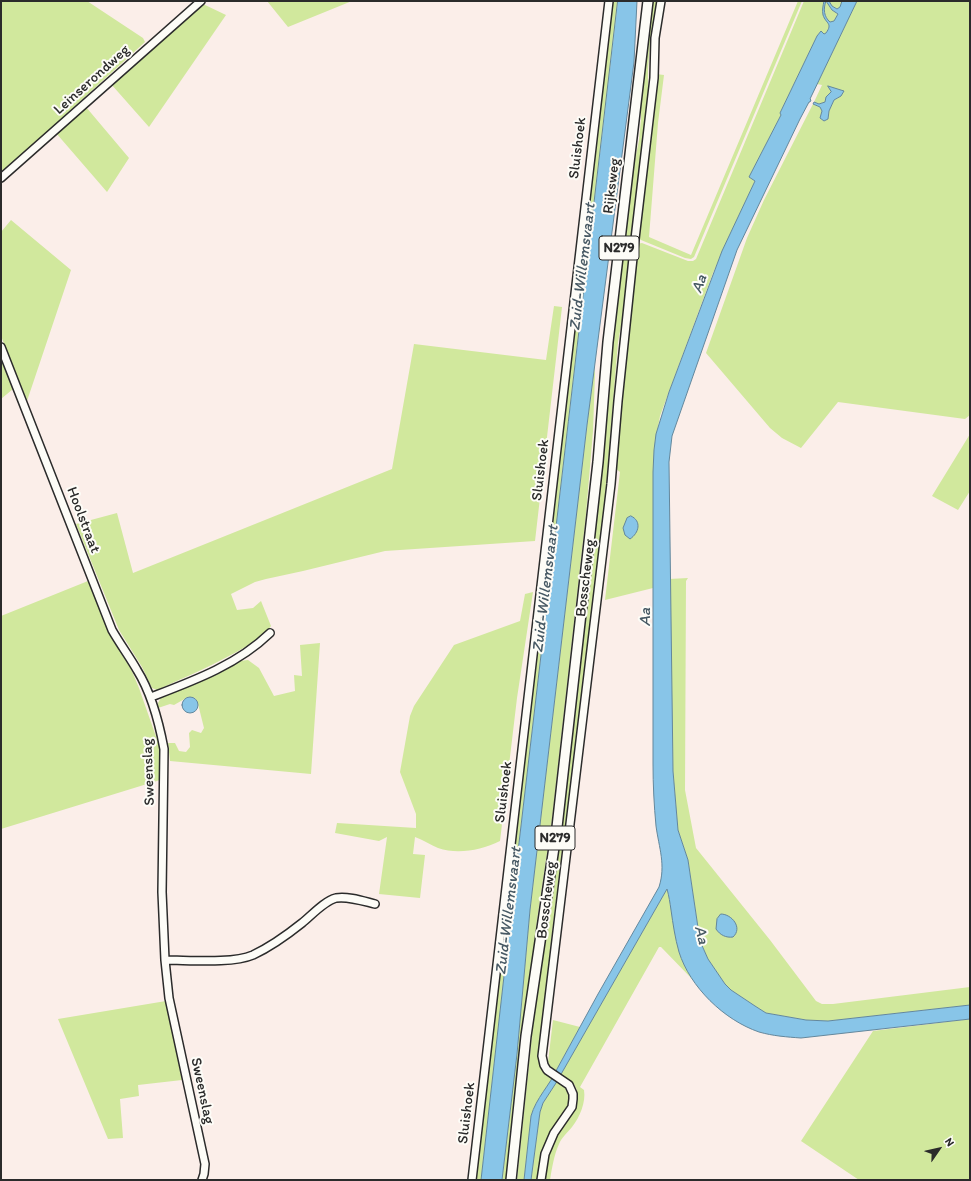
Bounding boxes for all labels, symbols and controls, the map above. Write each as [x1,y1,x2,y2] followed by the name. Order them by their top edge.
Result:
[50,41,134,119] street label: Leinserondweg
[565,116,591,180] street label: Sluishoek
[600,157,624,215] street label: Rijksweg
[566,202,600,332] water label: Zuid-Willemsvaart
[599,236,639,260] road number: N279
[688,272,712,296] water label: Aa
[528,438,554,502] street label: Sluishoek
[62,484,104,556] street label: Hoolstraat
[529,524,563,654] water label: Zuid-Willemsvaart
[572,538,600,618] street label: Bosscheweg
[636,608,656,626] water label: Aa
[139,738,159,806] street label: Sweenslag
[491,760,517,824] street label: Sluishoek
[535,826,575,850] road number: N279
[492,846,526,976] water label: Zuid-Willemsvaart
[533,860,561,940] street label: Bosscheweg
[689,924,713,946] water label: Aa
[186,1056,218,1126] street label: Sweenslag
[454,1081,480,1145] street label: Sluishoek
[919,1129,959,1169] north arrow
[942,1135,957,1149] text: N

